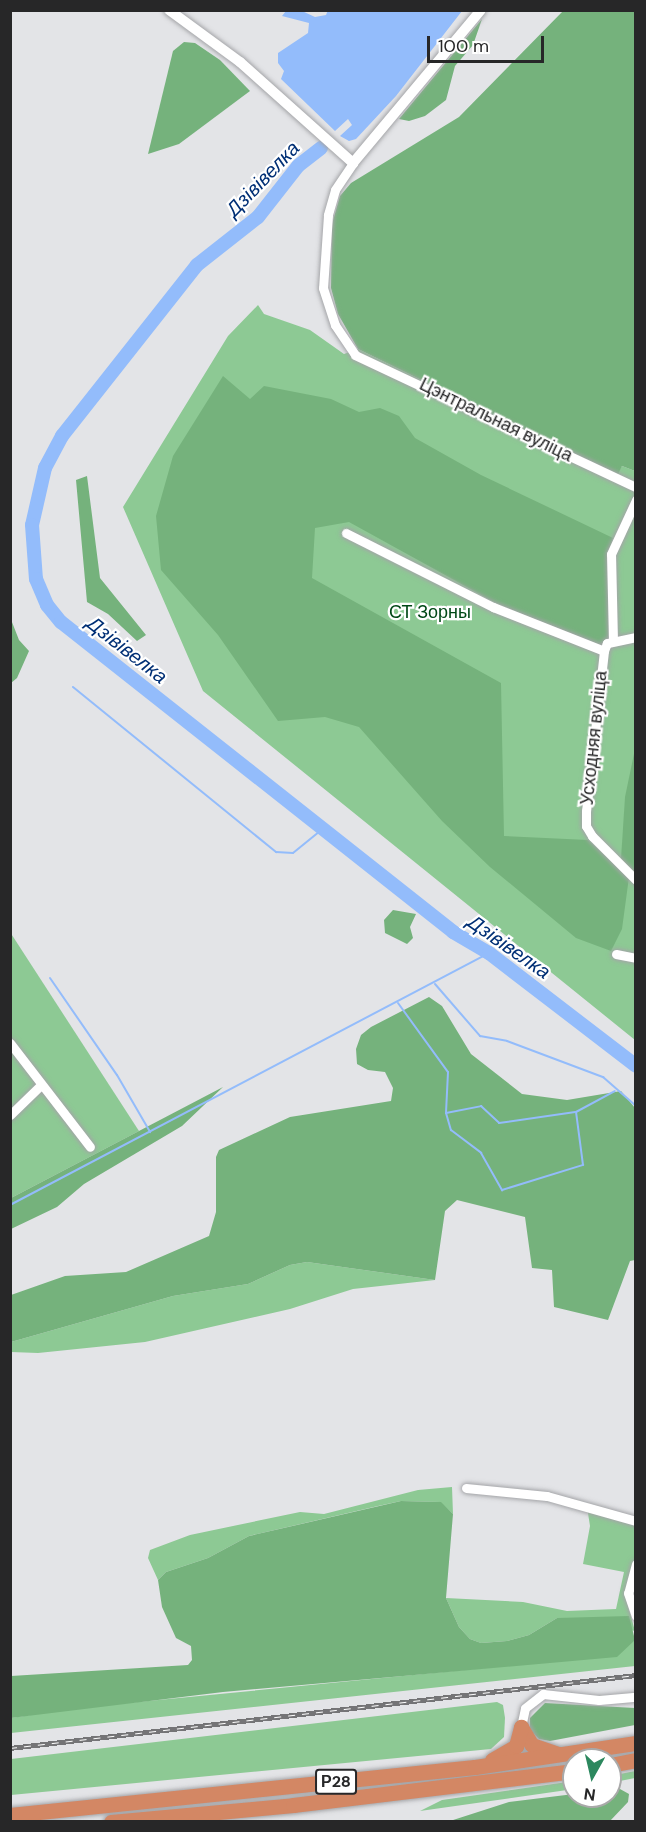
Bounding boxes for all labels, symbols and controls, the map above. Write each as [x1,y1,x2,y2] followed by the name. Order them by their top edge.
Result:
[430,24,547,62] scale bar
[438,34,489,58] text: 100 m
[221,136,305,222] water label: Дзівівелка
[416,374,576,466] street label: Цэнтральная вуліца
[389,601,471,623] park label: СТ Зорны
[82,611,172,689] water label: Дзівівелка
[576,670,612,806] street label: Усходняя вуліца
[463,910,555,984] water label: Дзівівелка
[562,1748,622,1808] north arrow
[315,1769,357,1795] road number: Р28
[582,1783,597,1806] text: N

